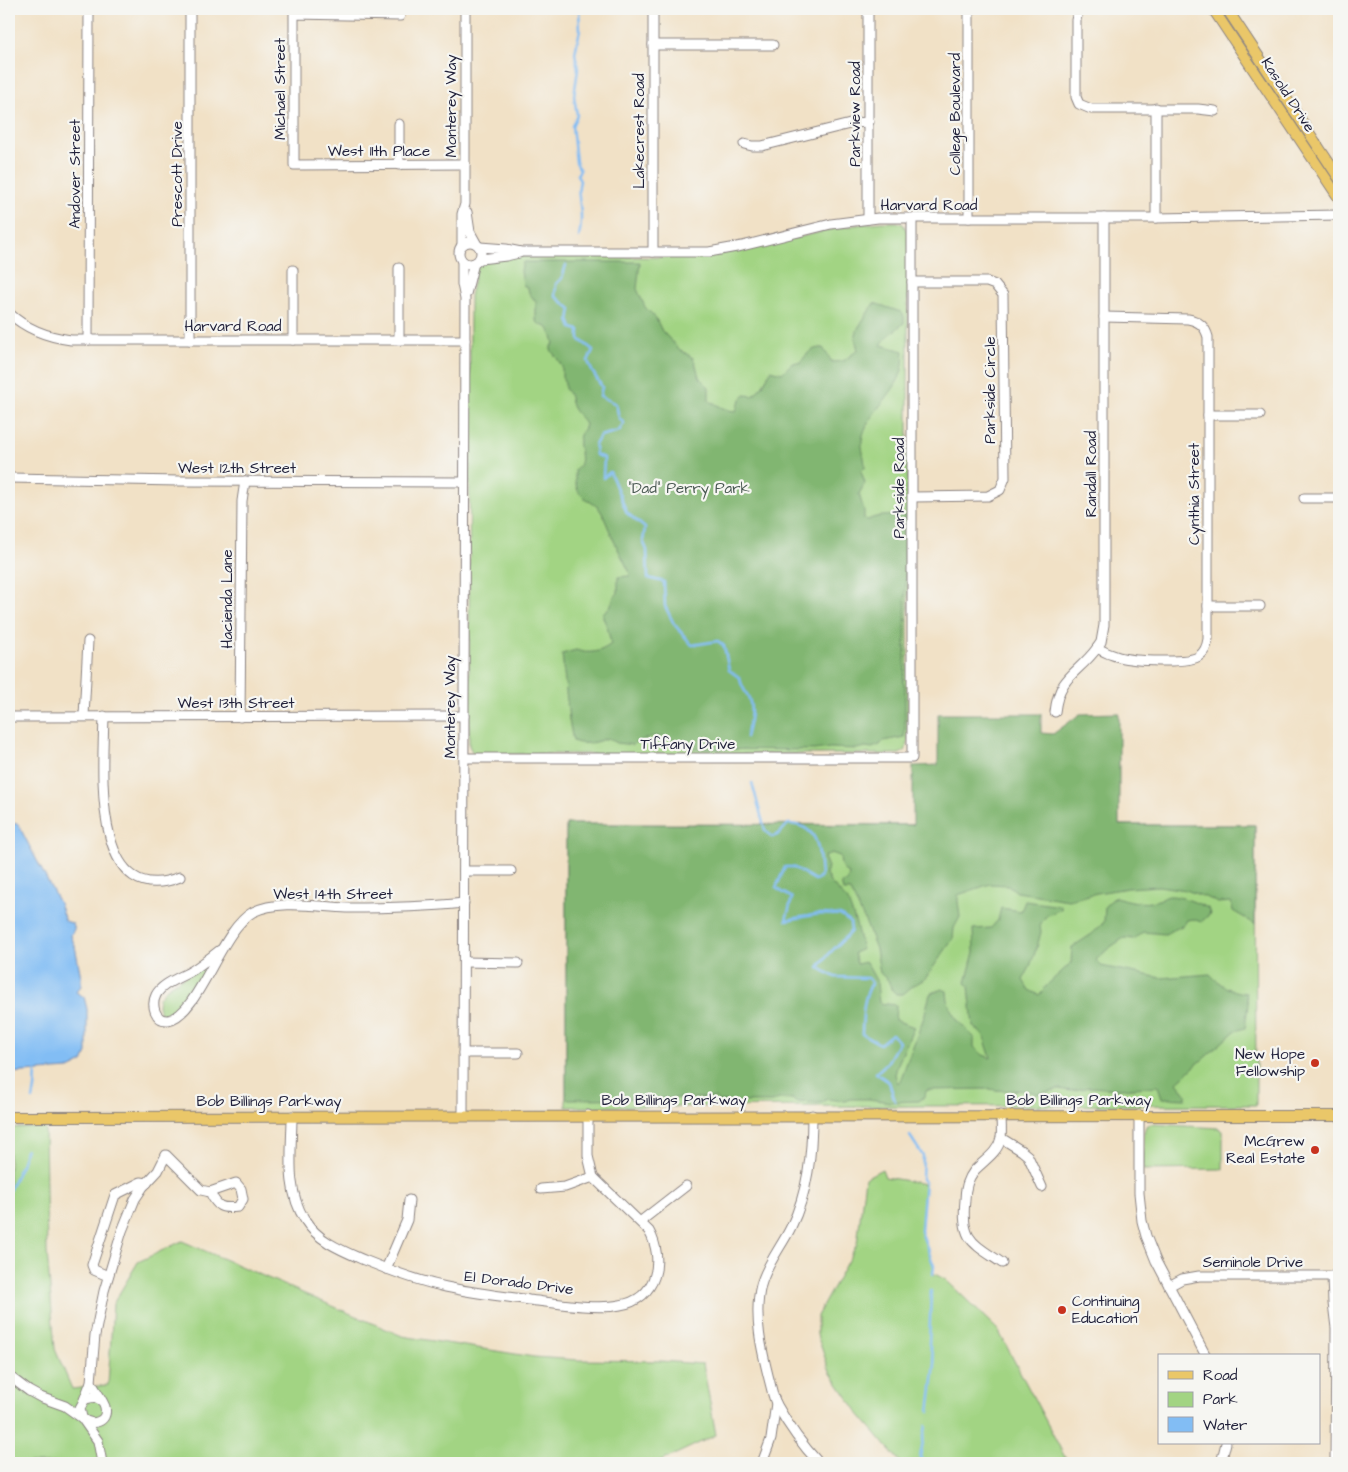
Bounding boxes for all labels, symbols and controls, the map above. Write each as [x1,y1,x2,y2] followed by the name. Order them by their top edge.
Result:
[270,38,291,140] street label: Michael Street
[945,53,967,175] street label: College Boulevard
[441,54,463,158] street label: Monterey Way
[1256,54,1320,136] street label: Kasold Drive
[845,61,866,167] street label: Parkview Road
[629,73,650,189] street label: Lakecrest Road
[65,119,86,229] street label: Andover Street
[167,121,188,227] street label: Prescott Drive
[328,141,430,162] street label: West 11th Place
[881,195,978,216] street label: Harvard Road
[185,316,282,337] street label: Harvard Road
[980,336,1001,444] street label: Parkside Circle
[1081,431,1102,517] street label: Randall Road
[889,437,910,538] street label: Parkside Road
[1184,443,1206,545] street label: Cynthia Street
[178,458,296,479] street label: West 12th Street
[628,478,750,500] park label: "Dad" Perry Park
[217,549,238,649] street label: Hacienda Lane
[440,655,462,759] street label: Monterey Way
[177,693,295,714] street label: West 13th Street
[641,734,735,756] street label: Tiffany Drive
[273,884,393,905] street label: West 14th Street
[1235,1044,1305,1082] place label: New Hope Fellowship
[1309,1057,1321,1069] marker: New Hope Fellowship
[602,1090,746,1112] street label: Bob Billings Parkway
[1007,1090,1151,1112] street label: Bob Billings Parkway
[197,1091,341,1113] street label: Bob Billings Parkway
[1226,1131,1305,1169] place label: McGrew Real Estate
[1309,1144,1321,1156] marker: McGrew Real Estate
[1203,1252,1303,1273] street label: Seminole Drive
[463,1266,575,1300] street label: El Dorado Drive
[1072,1291,1140,1329] place label: Continuing Education
[1056,1304,1068,1316] marker: Continuing Education
[1158,1354,1320,1444] legend
[1203,1365,1238,1386] text: Road
[1203,1389,1238,1410] text: Park
[1203,1415,1247,1436] text: Water

